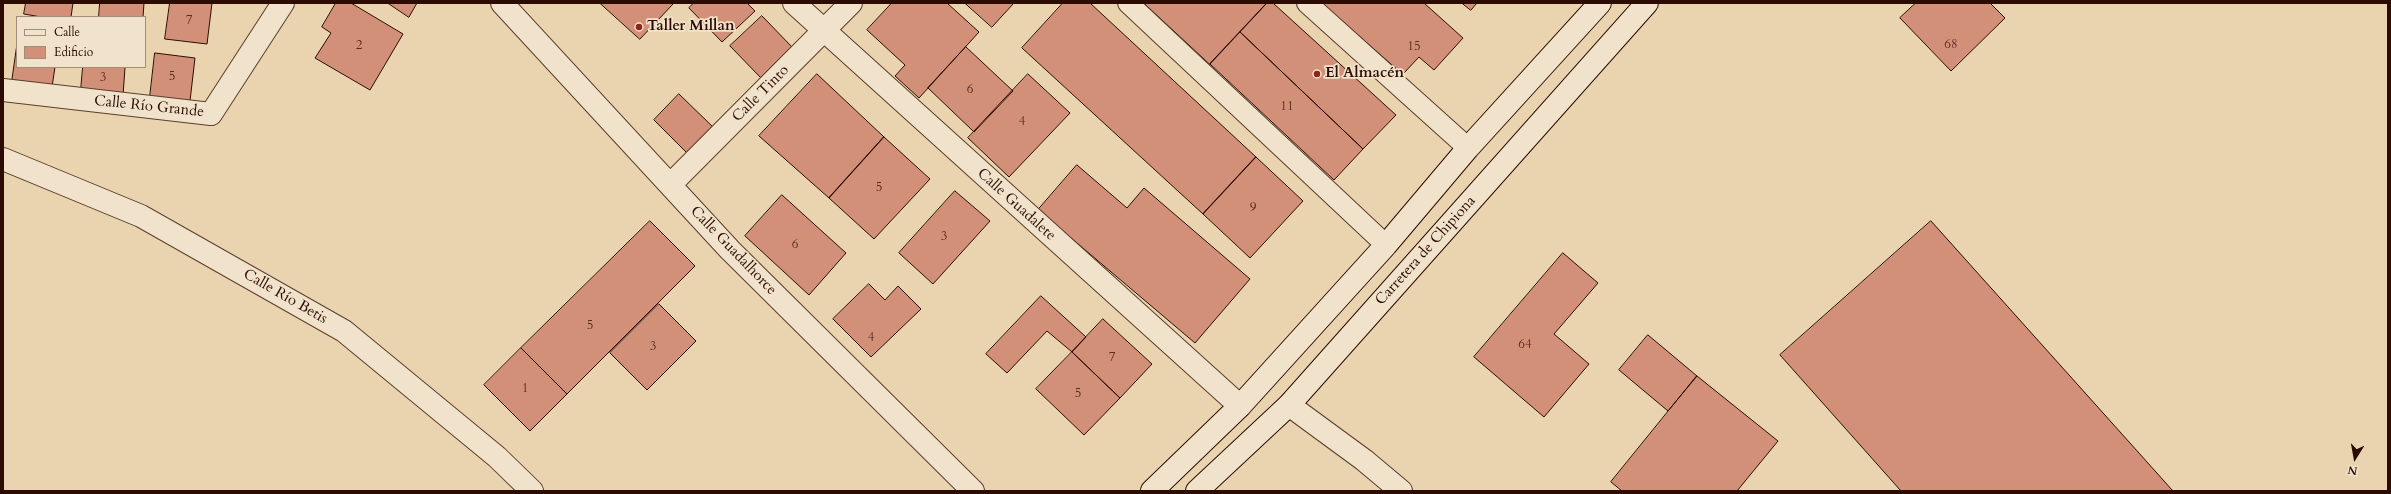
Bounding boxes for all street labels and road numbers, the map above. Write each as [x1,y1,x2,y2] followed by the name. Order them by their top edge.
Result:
[729,62,793,126] street label: Calle Tinto
[93,92,205,122] street label: Calle Río Grande
[973,165,1059,245] street label: Calle Guadalete
[1372,192,1480,310] street label: Carretera de Chipiona
[686,203,780,299] street label: Calle Guadalhorce
[240,266,330,328] street label: Calle Río Betis

